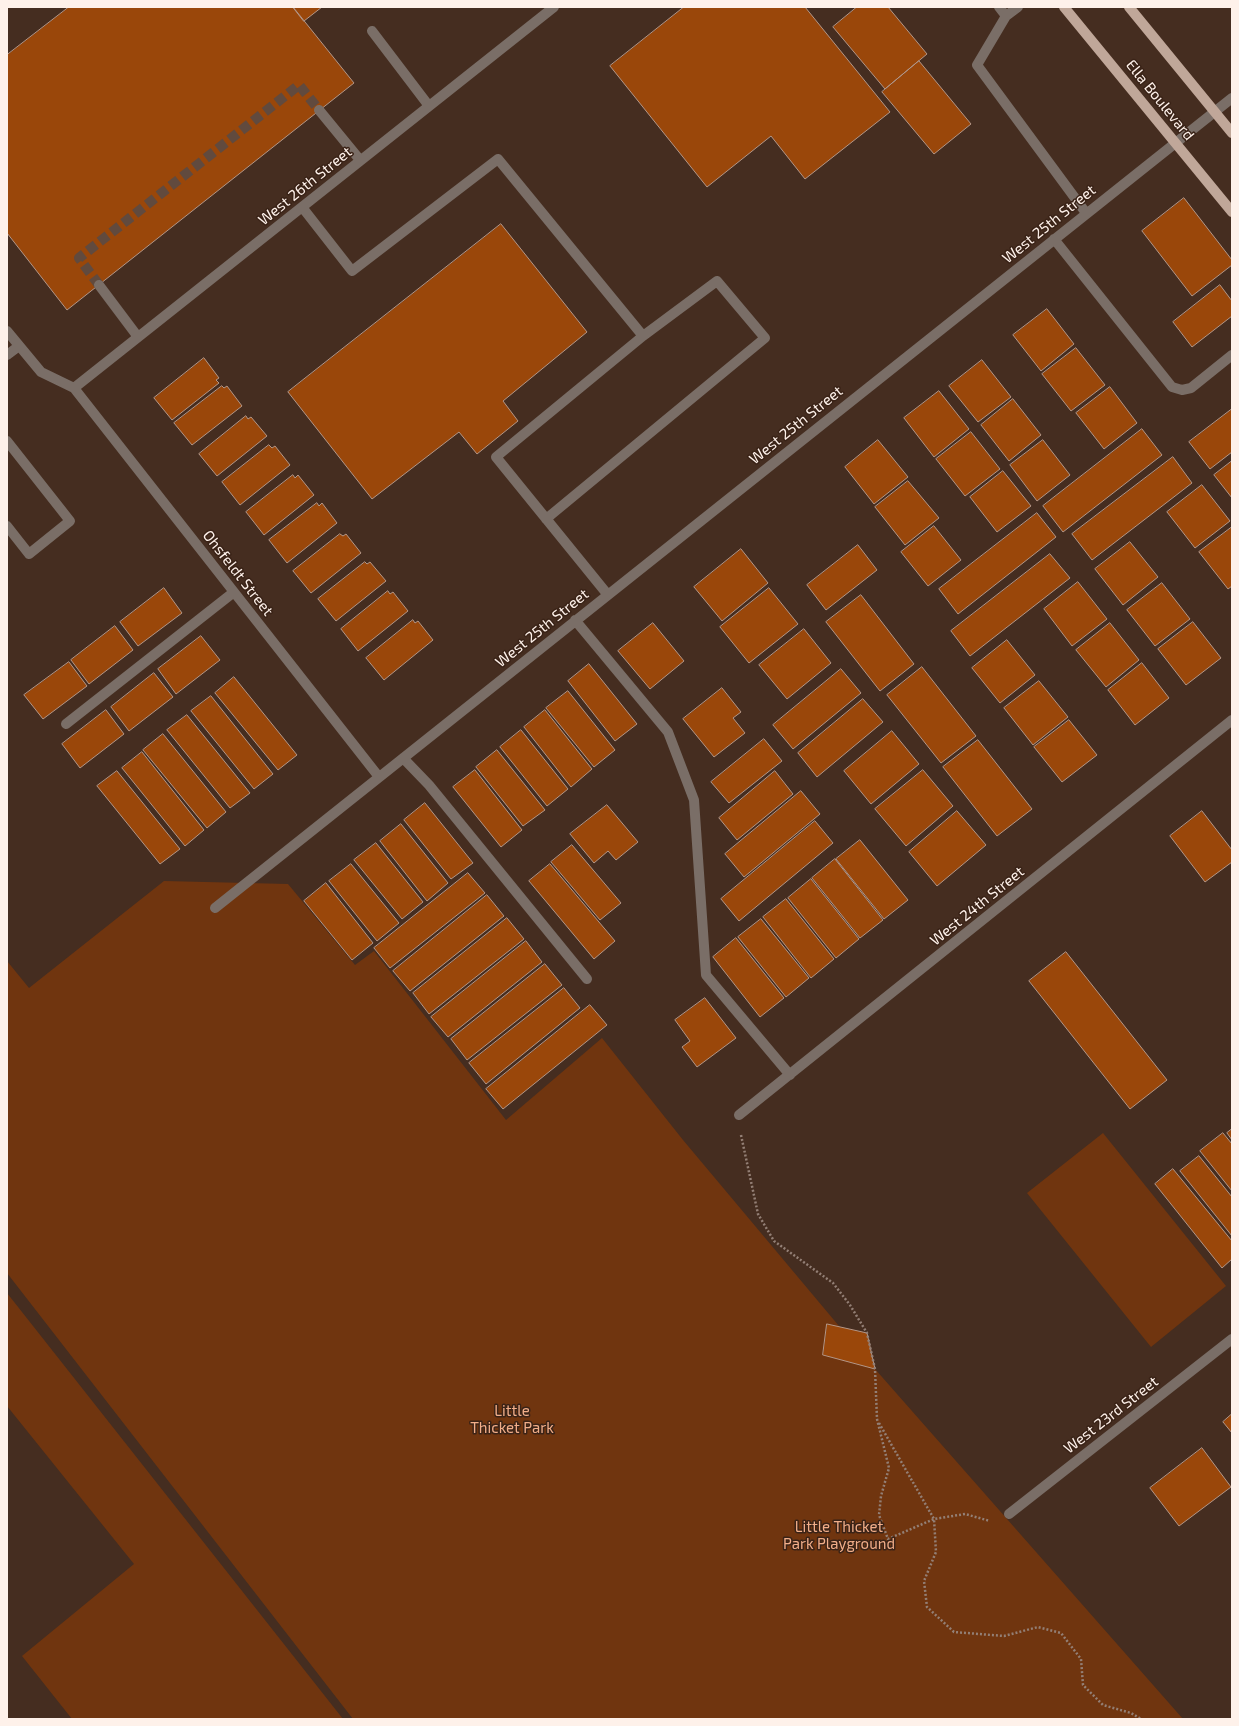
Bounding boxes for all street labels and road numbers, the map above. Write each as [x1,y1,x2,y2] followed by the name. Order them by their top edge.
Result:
[1122,56,1198,144] street label: Ella Boulevard
[255,143,355,229] street label: West 26th Street
[999,181,1099,267] street label: West 25th Street
[746,382,846,468] street label: West 25th Street
[199,527,277,619] street label: Ohsfeldt Street
[492,585,592,671] street label: West 25th Street
[926,863,1028,949] street label: West 24th Street
[1060,1373,1162,1457] street label: West 23rd Street

